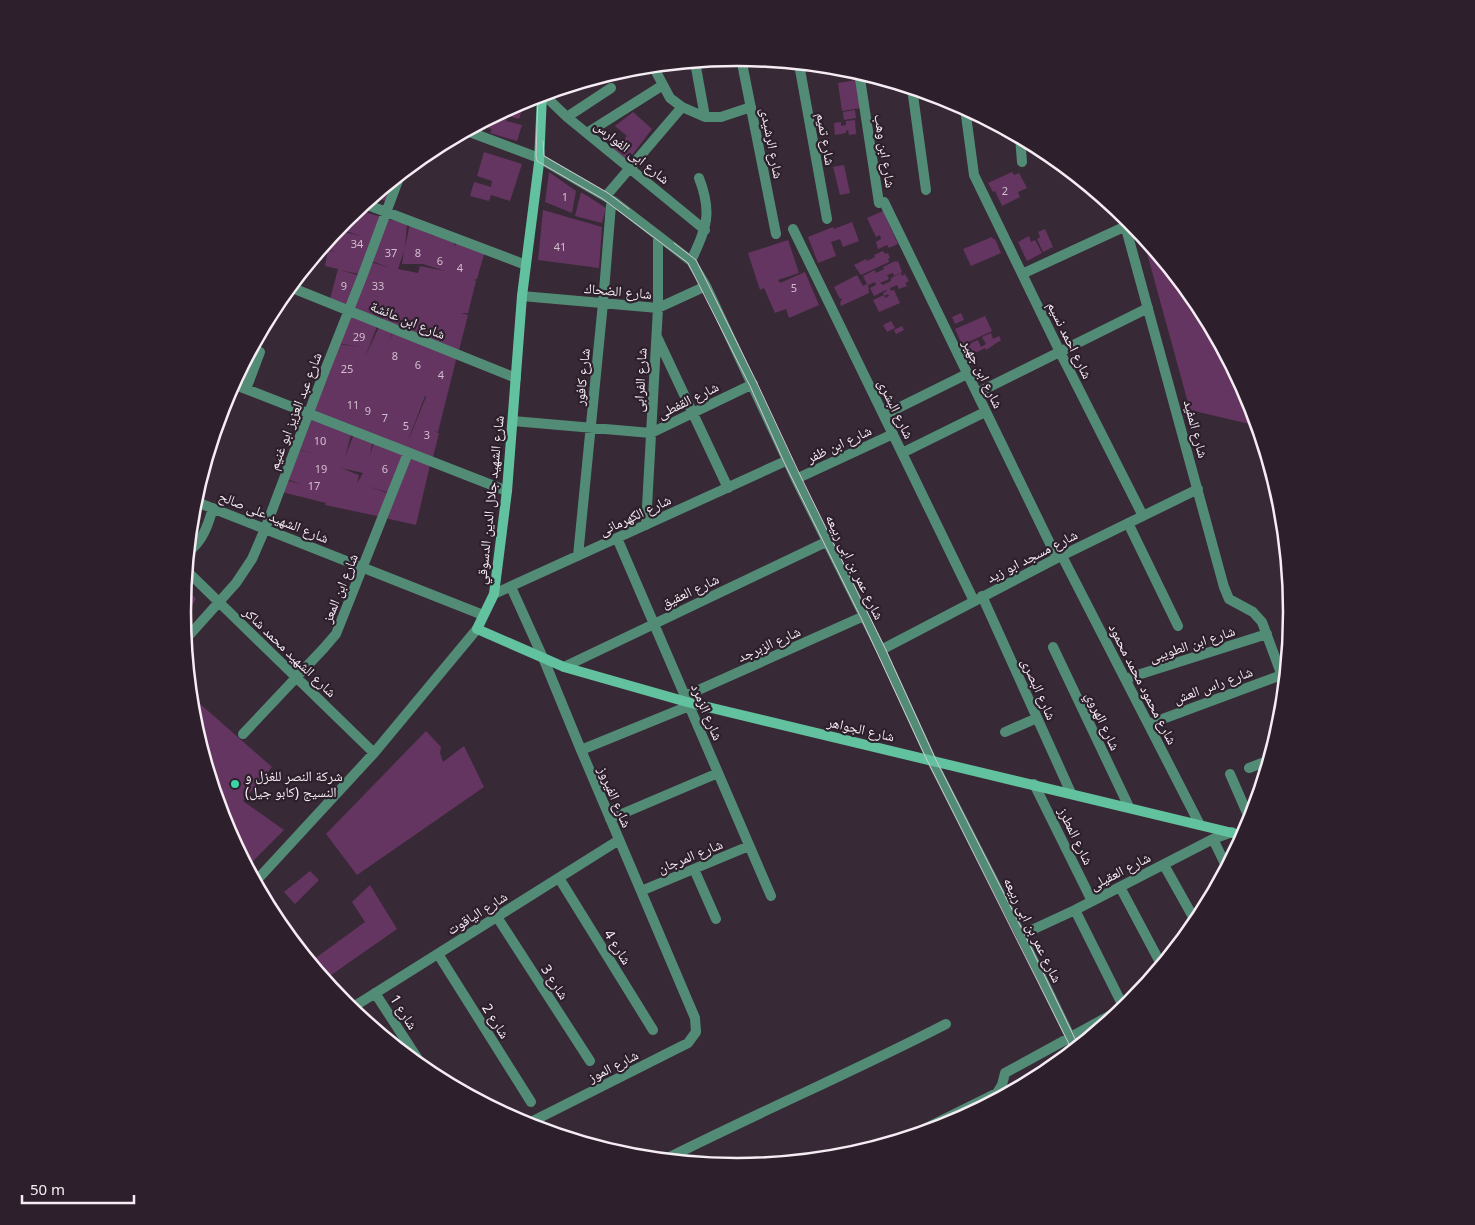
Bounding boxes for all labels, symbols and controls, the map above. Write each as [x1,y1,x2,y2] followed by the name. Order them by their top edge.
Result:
[755,106,789,180] street label: شارع الرشيدى
[812,111,840,167] street label: شارع تميم
[869,113,901,189] street label: شارع ابن وهب
[590,115,674,189] street label: شارع ابى الفوارس
[1002,183,1008,198] house number: 2
[562,189,568,204] house number: 1
[351,236,364,251] house number: 34
[554,239,566,254] house number: 41
[385,245,397,260] house number: 37
[415,245,421,260] house number: 8
[437,253,443,268] house number: 6
[457,260,464,275] house number: 4
[341,278,347,293] house number: 9
[372,278,384,293] house number: 33
[583,278,653,304] street label: شارع الضحاك
[791,280,797,295] house number: 5
[367,296,449,344] street label: شارع ابن عائشة
[1043,298,1097,382] street label: شارع احمد نسيم
[353,329,365,344] house number: 29
[957,335,1008,412] street label: شارع ابن جهير
[569,347,595,408] street label: شارع كافور
[628,347,652,413] street label: شارع الفرابى
[392,348,398,363] house number: 8
[263,349,327,473] street label: شارع عبد العزيز ابو غنيم
[415,357,421,372] house number: 6
[341,361,353,376] house number: 25
[438,367,445,382] house number: 4
[873,376,919,442] street label: شارع البشرى
[654,377,722,423] street label: شارع القفطى
[347,397,359,412] house number: 11
[1179,398,1213,460] street label: شارع المفيد
[365,403,371,418] house number: 9
[382,410,388,425] house number: 7
[471,415,510,586] street label: شارع الشهيد جلال الدين الدسوقي
[403,418,409,433] house number: 5
[802,420,875,468] street label: شارع ابن ظفر
[424,427,430,442] house number: 3
[314,433,326,448] house number: 10
[315,461,327,476] house number: 19
[382,461,388,476] house number: 6
[308,478,320,493] house number: 17
[216,486,332,548] street label: شارع الشهيد على صالح
[596,490,674,540] street label: شارع الكهرمانى
[821,511,889,623] street label: شارع عمر بن ابى ربيعه
[983,524,1081,588] street label: شارع مسجد ابو زيد
[317,550,363,626] street label: شارع ابن المعز
[658,569,722,613] street label: شارع العقيق
[238,602,341,702] street label: شارع الشهيد محمد شاكر
[1104,620,1182,748] street label: شارع محمود محمد محمود
[734,621,804,667] street label: شارع الزبرجد
[1146,621,1238,667] street label: شارع ابن الطويبى
[1016,655,1062,723] street label: شارع البصرى
[1171,661,1255,709] street label: شارع راس العش
[686,680,728,744] street label: شارع الزمرد
[1079,688,1125,754] street label: شارع الهروي
[824,711,897,746] street label: شارع الجواهر
[593,762,637,831] street label: شارع الفيروز
[245,766,343,802] place label: شركة النصر للغزل و النسيج (كابو جيل)
[229,778,241,790] marker: شركة النصر للغزل و النسيج (كابو جيل)
[1053,803,1099,868] street label: شارع المطرز
[654,834,726,878] street label: شارع المرجان
[1086,847,1154,895] street label: شارع العقيلى
[999,874,1067,986] street label: شارع عمر بن ابى ربيعه
[443,886,511,940] street label: شارع الياقوت
[599,925,637,969] street label: شارع 4
[536,961,574,1003] street label: شارع 3
[385,990,423,1034] street label: شارع 1
[477,999,515,1043] street label: شارع 2
[583,1045,642,1088] street label: شارع الموز
[22,1172,135,1204] scale bar
[30,1179,65,1199] text: 50 m

